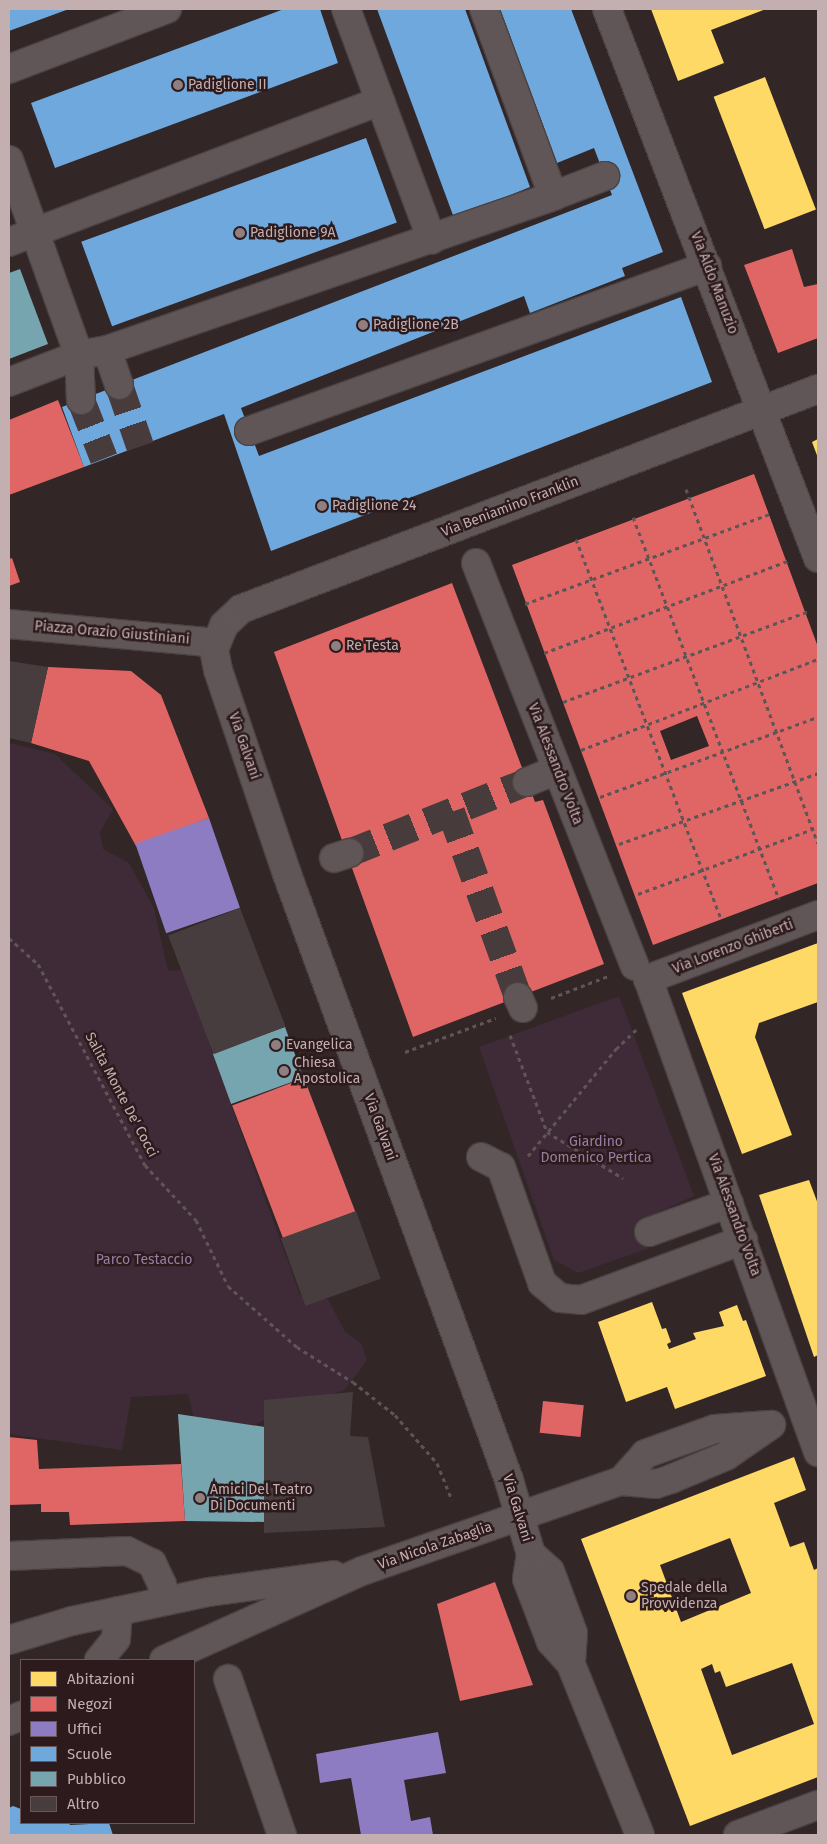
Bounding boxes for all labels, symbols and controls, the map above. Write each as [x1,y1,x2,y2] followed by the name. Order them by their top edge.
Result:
[188,77,267,93] place label: Padiglione II
[172,79,184,91] marker: Padiglione II
[250,225,336,241] place label: Padiglione 9A
[234,227,246,239] marker: Padiglione 9A
[687,229,741,337] street label: Via Aldo Manuzio
[373,317,459,333] place label: Padiglione 2B
[357,319,369,331] marker: Padiglione 2B
[439,473,581,541] street label: Via Beniamino Franklin
[332,498,416,514] place label: Padiglione 24
[316,500,328,512] marker: Padiglione 24
[34,618,190,648] street label: Piazza Orazio Giustiniani
[346,638,399,654] place label: Re Testa
[330,640,342,652] marker: Re Testa
[524,701,586,827] street label: Via Alessandro Volta
[225,710,263,782] street label: Via Galvani
[670,916,796,978] street label: Via Lorenzo Ghiberti
[81,1030,161,1160] street label: Salita Monte De' Cocci
[286,1037,353,1053] place label: Evangelica
[270,1039,282,1051] marker: Evangelica
[294,1055,360,1088] place label: Chiesa Apostolica
[278,1065,290,1077] marker: Chiesa Apostolica
[360,1091,400,1163] street label: Via Galvani
[540,1134,652,1166] park label: Giardino Domenico Pertica
[704,1152,764,1278] street label: Via Alessandro Volta
[96,1252,192,1268] park label: Parco Testaccio
[499,1472,535,1544] street label: Via Galvani
[210,1482,313,1514] place label: Amici Del Teatro Di Documenti
[194,1492,206,1504] marker: Amici Del Teatro Di Documenti
[376,1519,494,1573] street label: Via Nicola Zabaglia
[641,1580,728,1612] place label: Spedale della Provvidenza
[625,1590,637,1602] marker: Spedale della Provvidenza
[20,1659,195,1824] legend
[67,1670,135,1688] text: Abitazioni
[67,1695,112,1713] text: Negozi
[67,1720,102,1738] text: Uffici
[67,1745,112,1763] text: Scuole
[67,1770,126,1788] text: Pubblico
[67,1795,100,1813] text: Altro

